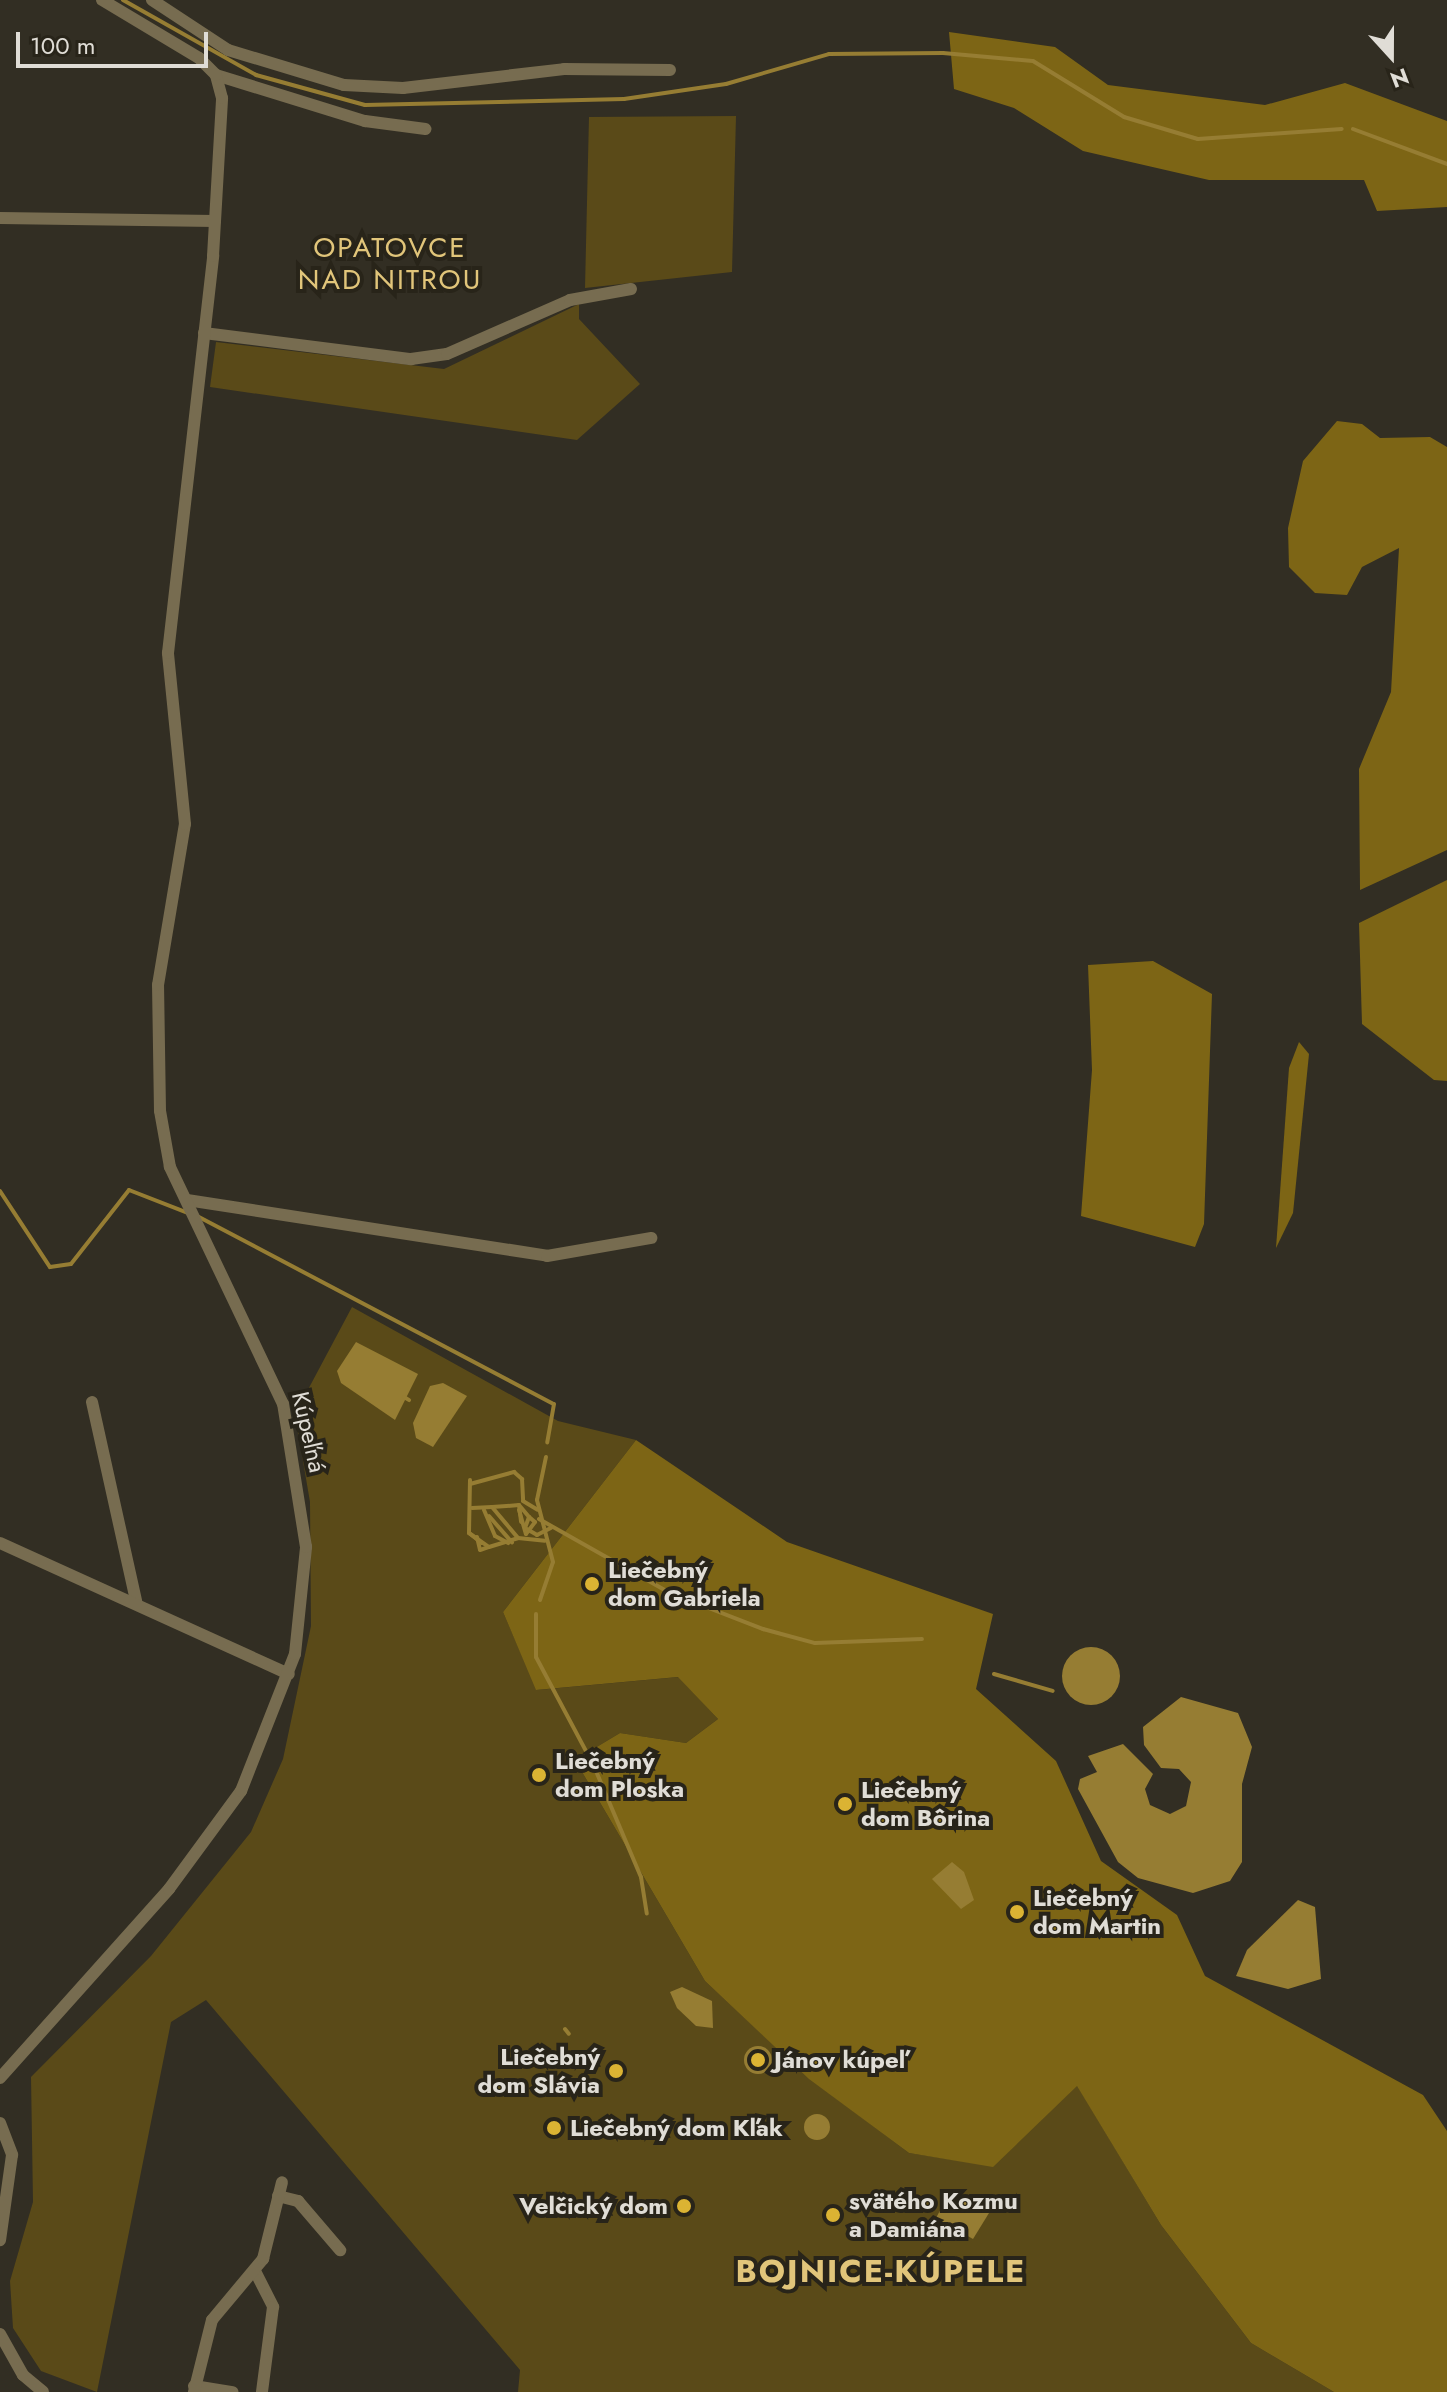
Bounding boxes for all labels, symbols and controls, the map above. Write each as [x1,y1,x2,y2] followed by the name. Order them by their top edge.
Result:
[20,16,212,66] scale bar
[1351,16,1431,96] north arrow
[30,28,96,63] text: 100 m
[1386,60,1413,96] text: N
[298,231,482,297] district label: OPATOVCE NAD NITROU
[286,1389,332,1475] street label: Kúpeľná
[608,1556,761,1612] place label: Liečebný dom Gabriela
[583,1575,601,1593] marker: Liečebný dom Gabriela
[555,1747,684,1803] place label: Liečebný dom Ploska
[530,1766,548,1784] marker: Liečebný dom Ploska
[861,1776,990,1832] place label: Liečebný dom Bôrina
[836,1795,854,1813] marker: Liečebný dom Bôrina
[1033,1884,1161,1940] place label: Liečebný dom Martin
[1008,1903,1026,1921] marker: Liečebný dom Martin
[478,2043,600,2099] place label: Liečebný dom Slávia
[774,2046,905,2074] place label: Jánov kúpeľ
[749,2051,767,2069] marker: Jánov kúpeľ
[607,2062,625,2080] marker: Liečebný dom Slávia
[570,2114,783,2142] place label: Liečebný dom Kľak
[545,2119,563,2137] marker: Liečebný dom Kľak
[849,2187,1018,2243] place label: svätého Kozmu a Damiána
[519,2192,668,2220] place label: Velčický dom
[675,2197,693,2215] marker: Velčický dom
[824,2206,842,2224] marker: svätého Kozmu a Damiána
[736,2252,1026,2290] district label: BOJNICE-KÚPELE

